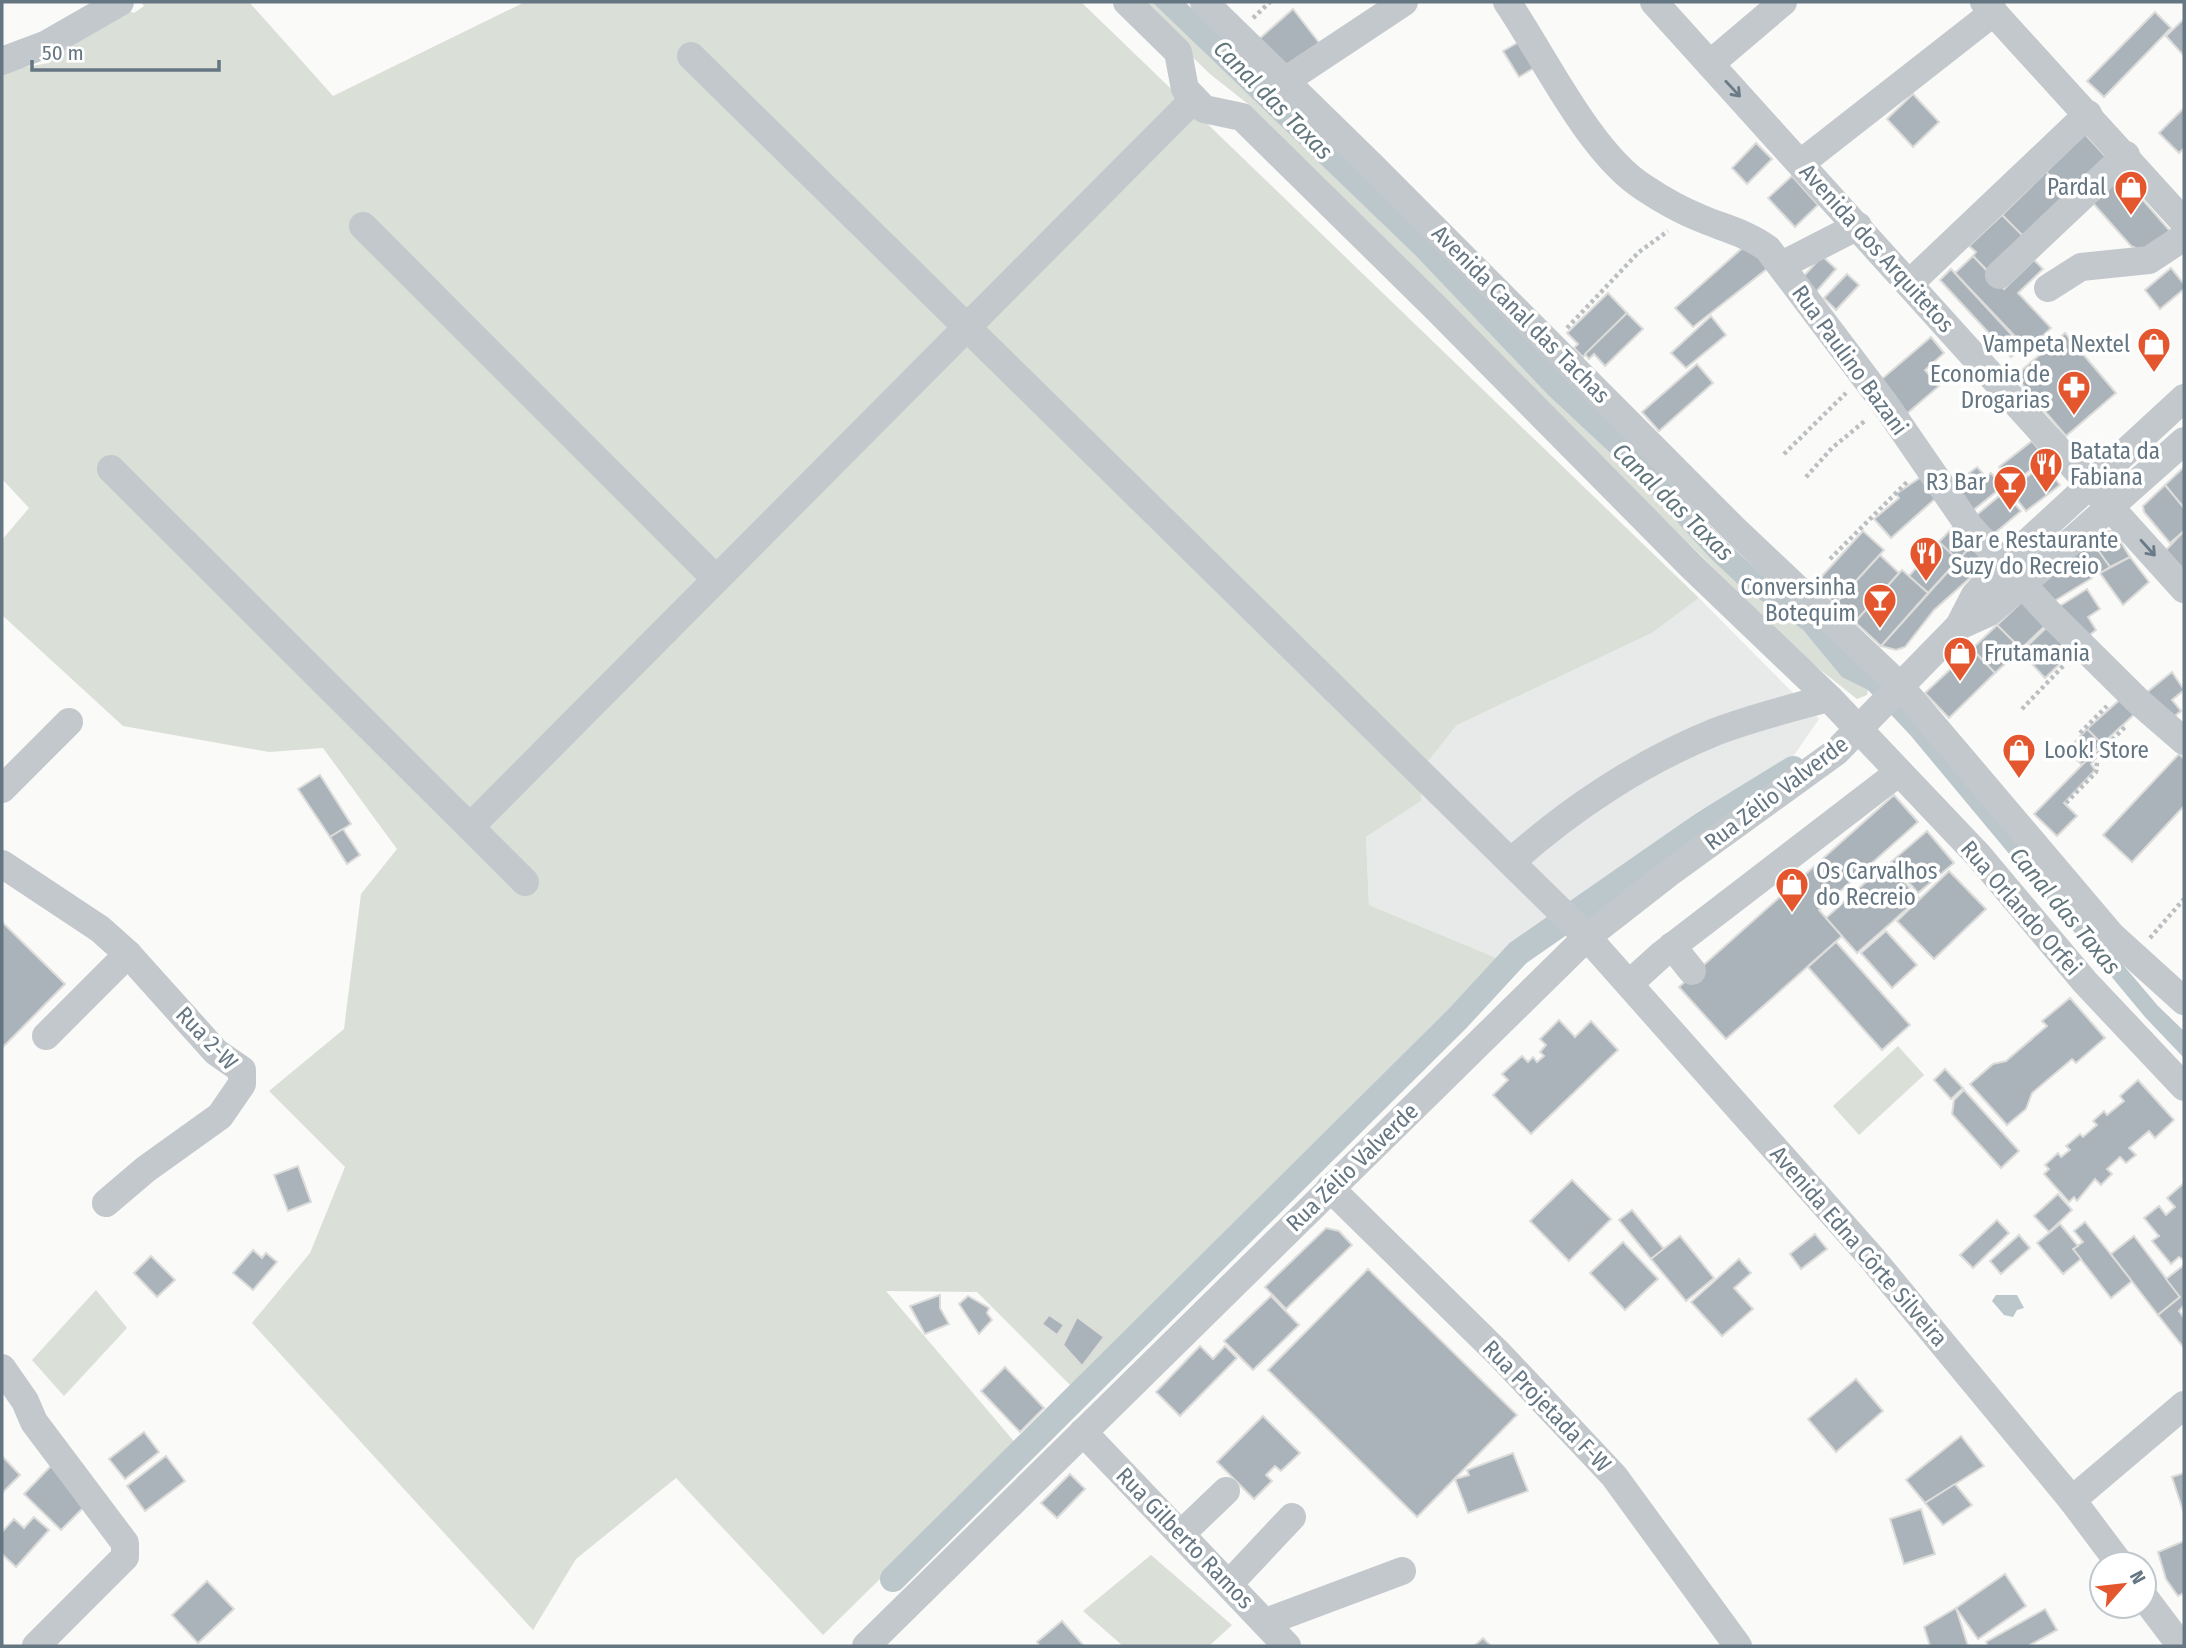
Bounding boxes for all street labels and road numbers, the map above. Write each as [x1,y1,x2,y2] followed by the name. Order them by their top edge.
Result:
[1794,158,1960,338] street label: Avenida dos Arquitetos
[1426,219,1616,409] street label: Avenida Canal das Tachas
[1786,279,1914,441] street label: Rua Paulino Bazani
[1699,730,1853,856] street label: Rua Zélio Valverde
[1955,835,2087,981] street label: Rua Orlando Orfei
[170,1001,244,1075] street label: Rua 2-W
[1280,1097,1424,1237] street label: Rua Zélio Valverde
[1764,1140,1954,1352] street label: Avenida Edna Côrte Silveira
[1477,1334,1617,1478] street label: Rua Projetada F-W
[1110,1461,1260,1615] street label: Rua Gilberto Ramos

